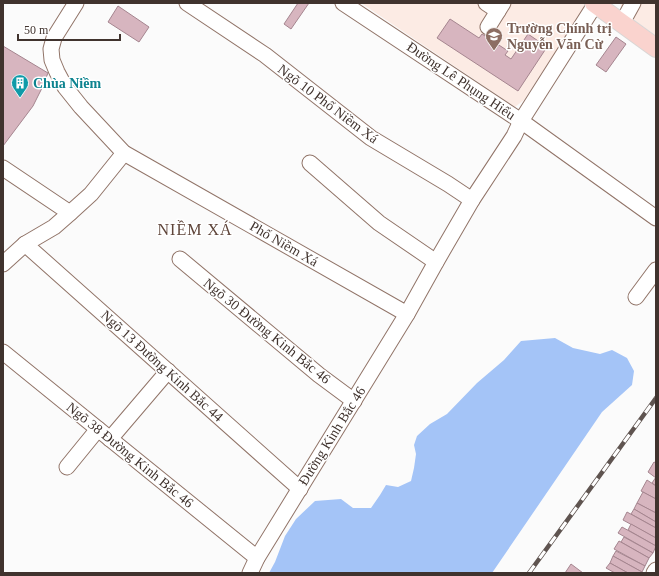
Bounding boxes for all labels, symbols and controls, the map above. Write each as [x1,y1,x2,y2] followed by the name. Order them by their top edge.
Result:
[18,16,120,42] scale bar
[507,21,612,52] place label: Trường Chính trị Nguyễn Văn Cừ
[24,23,49,37] text: 50 m
[484,26,504,51] school or university icon: Trường Chính trị Nguyễn Văn Cừ
[404,39,518,123] street label: Đường Lê Phụng Hiểu
[275,62,382,147] street label: Ngõ 10 Phố Niềm Xá
[10,73,30,98] building icon: Chùa Niềm
[33,76,101,91] place label: Chùa Niềm
[247,218,321,270] street label: Phố Niềm Xá
[158,220,233,238] district label: NIỀM XÁ
[201,275,333,387] street label: Ngõ 30 Đường Kinh Bắc 46
[98,307,226,425] street label: Ngõ 13 Đường Kinh Bắc 44
[296,384,368,488] street label: Đường Kinh Bắc 46
[64,399,196,511] street label: Ngõ 38 Đường Kinh Bắc 46

